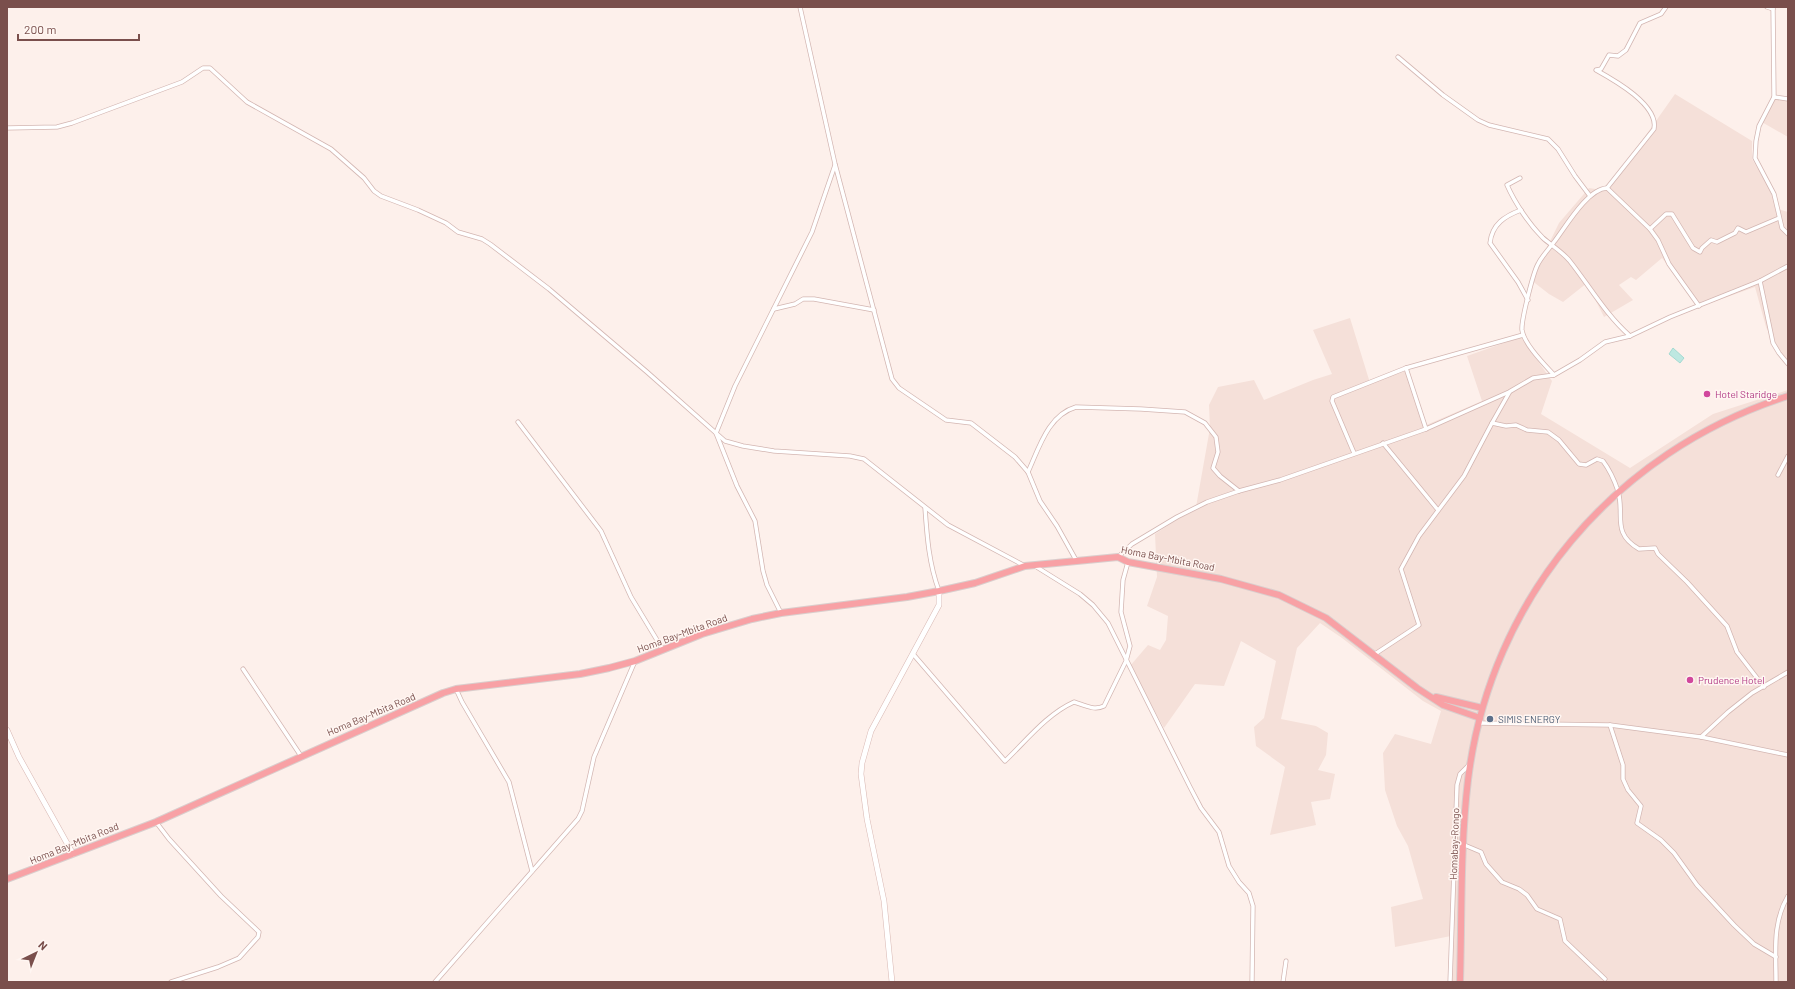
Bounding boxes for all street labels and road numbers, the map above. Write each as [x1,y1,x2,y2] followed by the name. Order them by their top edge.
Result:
[1120,543,1216,573] street label: Homa Bay-Mbita Road
[635,611,729,655] street label: Homa Bay-Mbita Road
[325,690,417,738] street label: Homa Bay-Mbita Road
[1447,808,1461,880] street label: Homabay-Rongo
[28,820,120,866] street label: Homa Bay-Mbita Road

